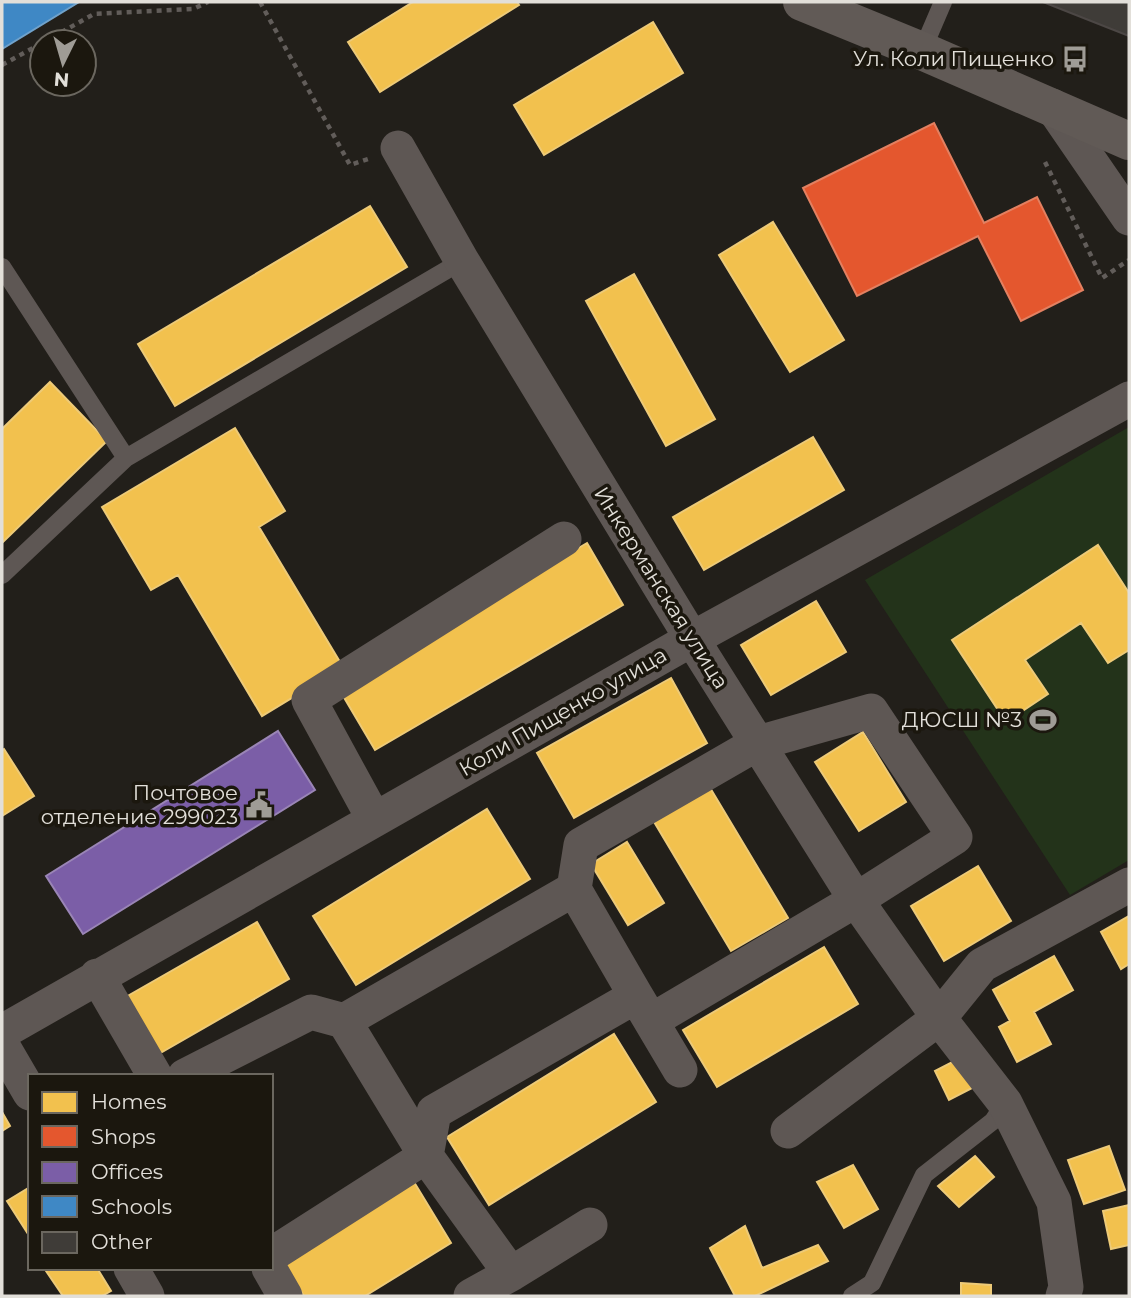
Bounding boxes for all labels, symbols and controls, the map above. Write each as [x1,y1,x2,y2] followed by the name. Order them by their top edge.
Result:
[28,28,98,98] north arrow
[1060,44,1090,74] bus stop icon: Ул. Коли Пищенко
[853,46,1054,71] place label: Ул. Коли Пищенко
[53,67,70,92] text: N
[589,482,734,693] street label: Инкерманская улица
[455,642,671,781] street label: Коли Пищенко улица
[1028,705,1058,735] sports icon: ДЮСШ №3
[902,707,1022,732] place label: ДЮСШ №3
[41,780,238,829] place label: Почтовое отделение 299023
[244,790,274,820] public building icon: Почтовое отделение 299023
[28,1074,273,1270] legend
[91,1089,166,1114] text: Homes
[91,1124,156,1149] text: Shops
[91,1159,163,1184] text: Offices
[91,1194,172,1219] text: Schools
[91,1229,153,1254] text: Other

